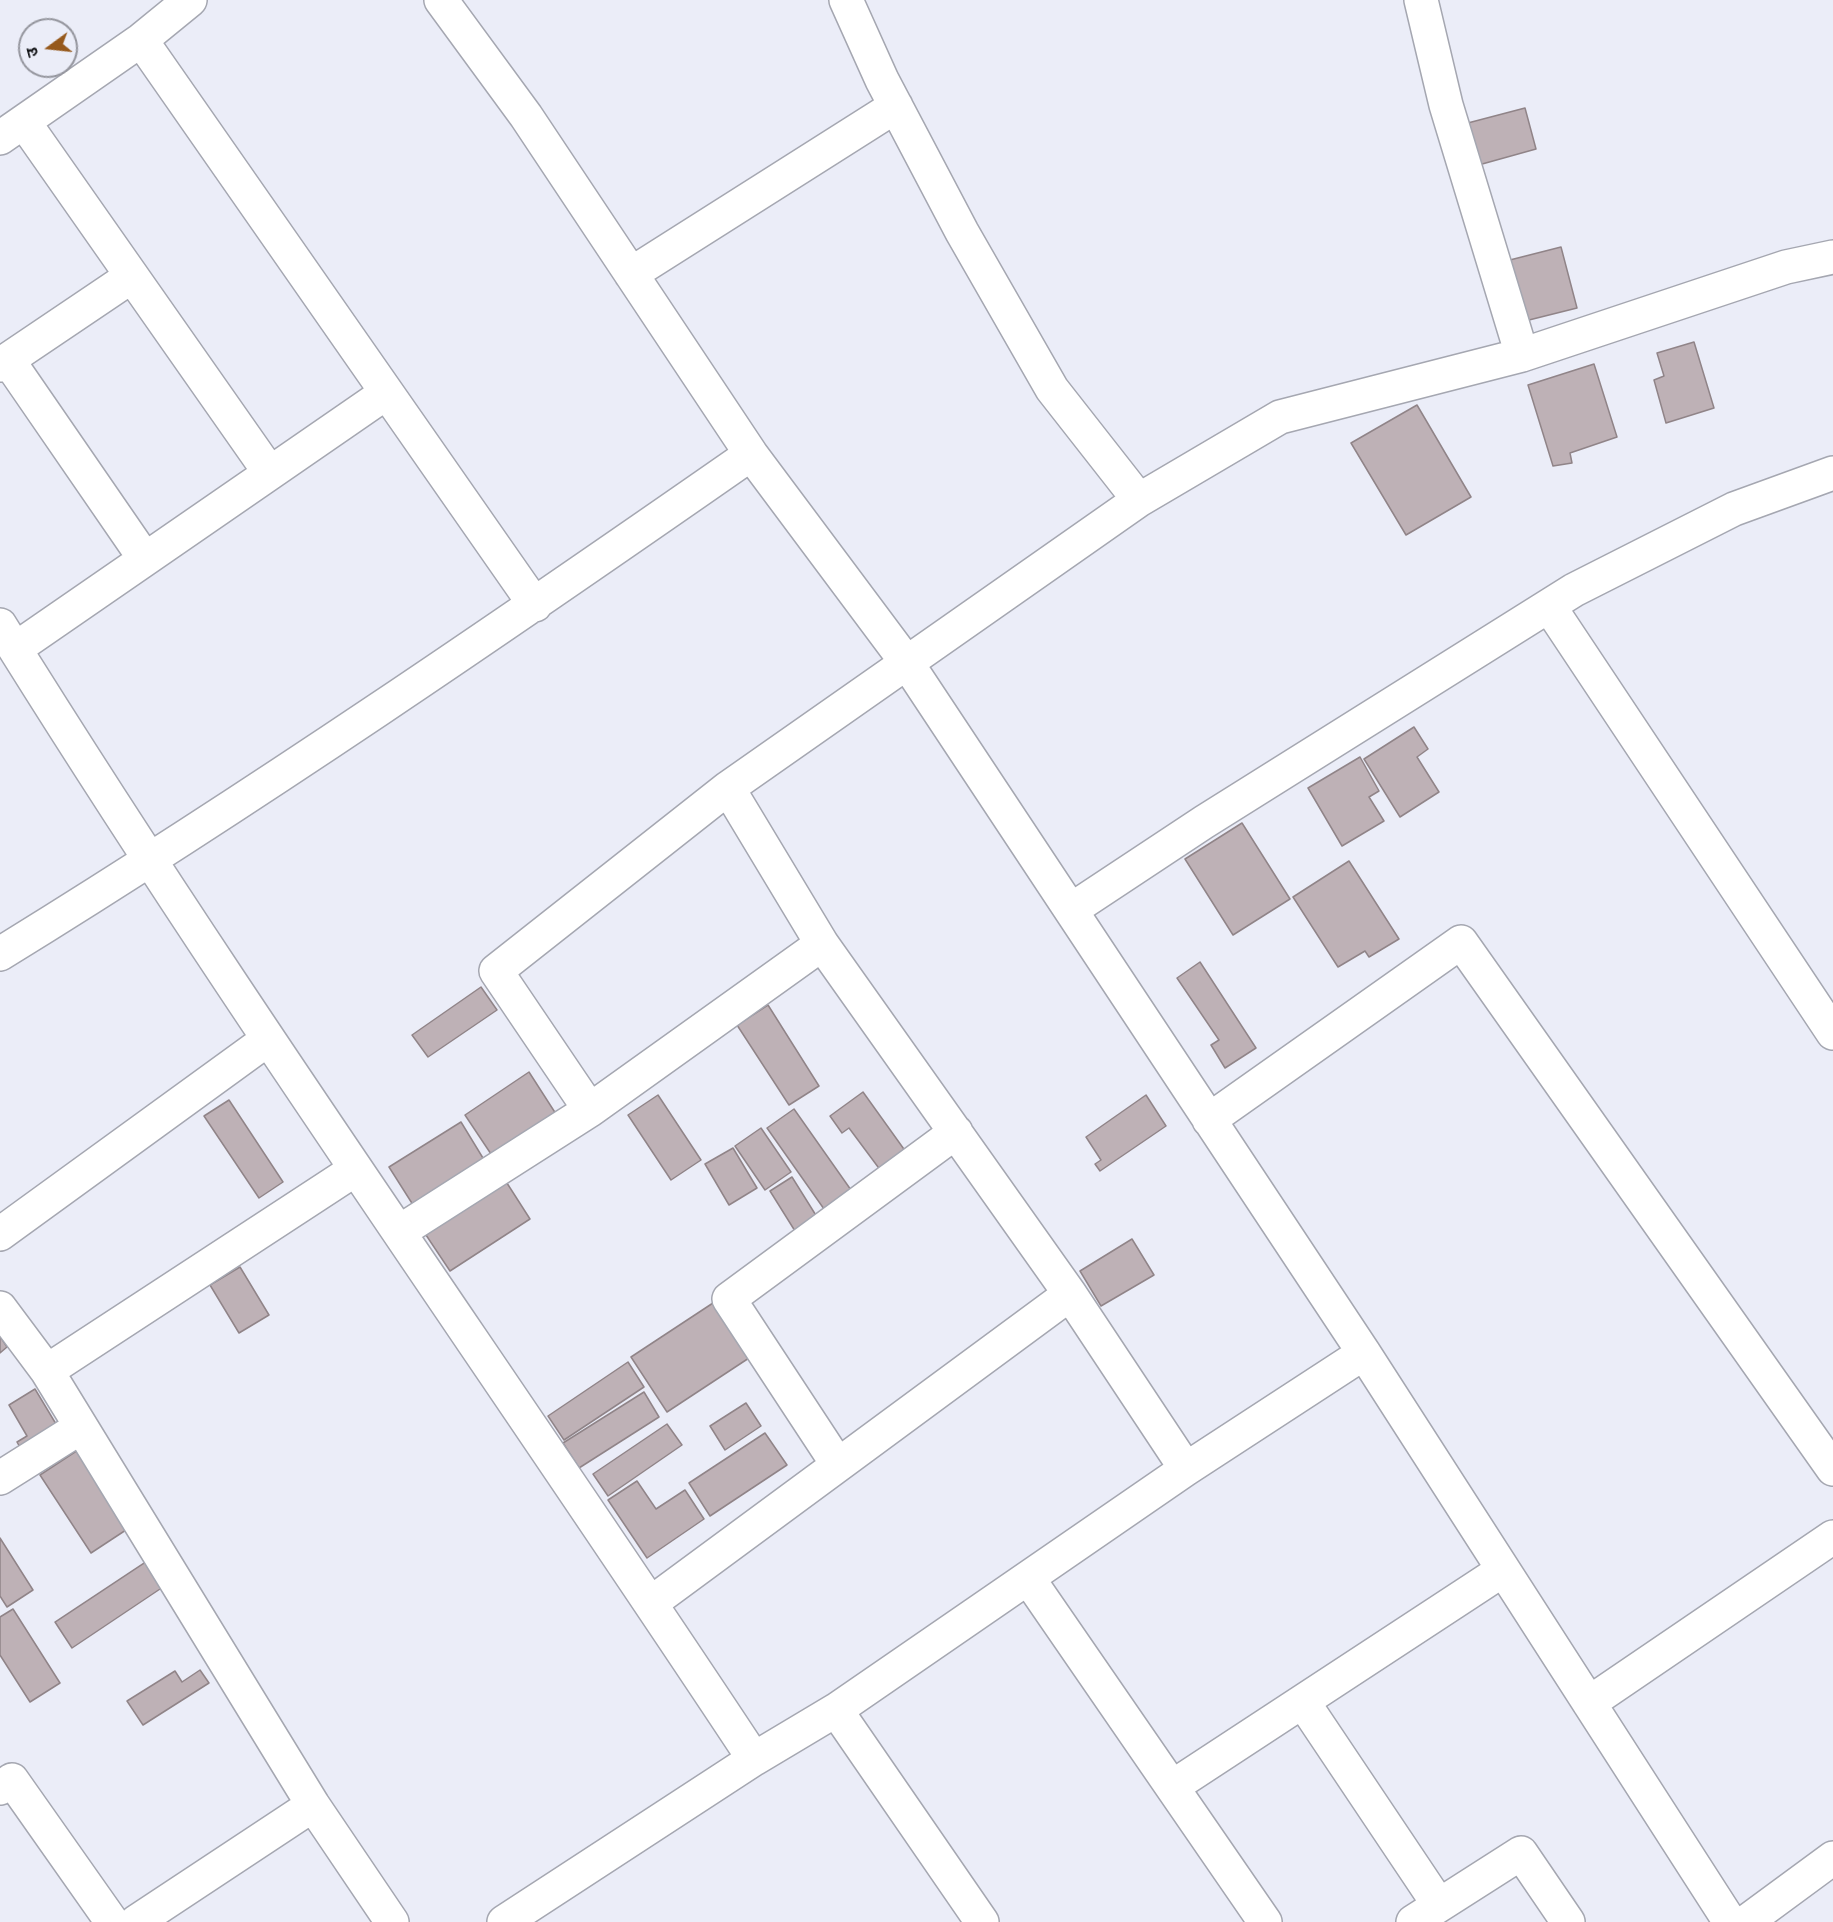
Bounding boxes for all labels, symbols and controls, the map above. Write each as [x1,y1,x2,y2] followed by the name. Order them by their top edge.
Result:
[18,18,78,78] north arrow
[21,45,43,60] text: उ

